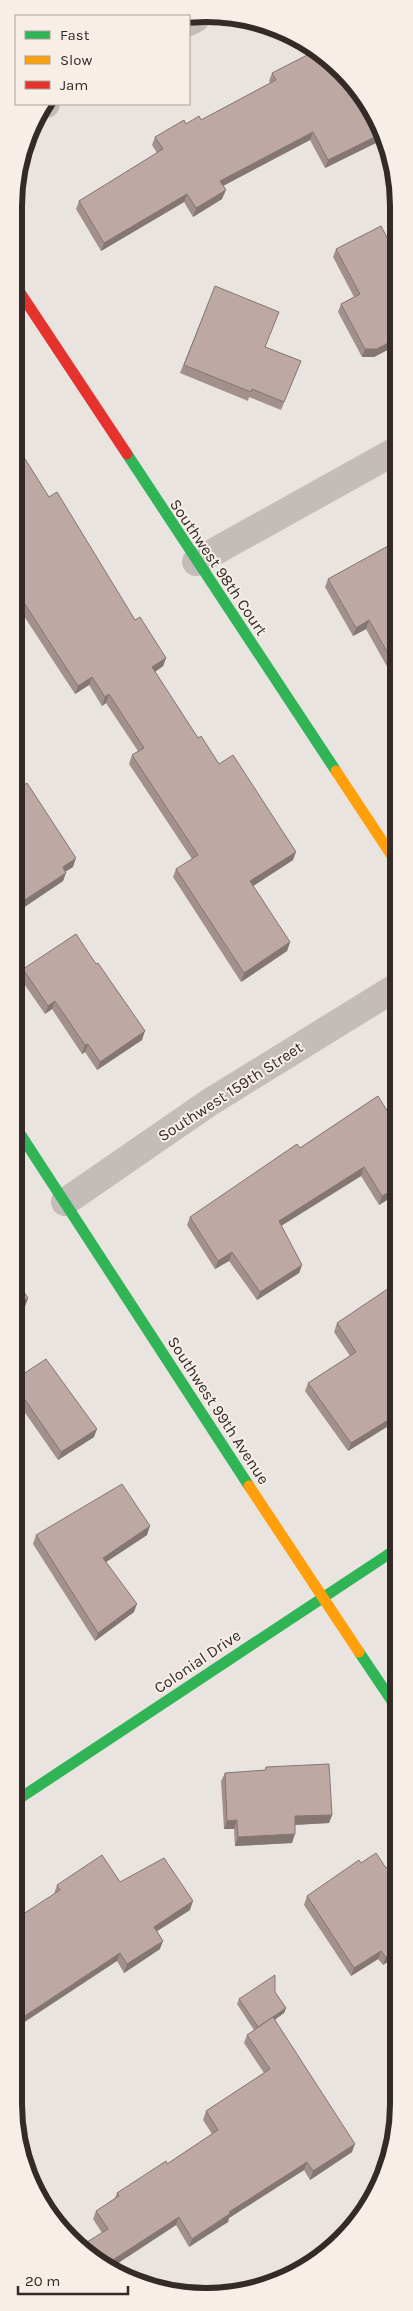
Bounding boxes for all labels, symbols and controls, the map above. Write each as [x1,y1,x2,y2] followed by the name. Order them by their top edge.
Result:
[15,15,190,105] legend
[60,26,90,44] text: Fast
[60,51,92,69] text: Slow
[60,76,88,94] text: Jam
[166,495,271,639] street label: Southwest 98th Court
[154,1037,306,1145] street label: Southwest 159th Street
[164,1333,274,1488] street label: Southwest 99th Avenue
[150,1625,244,1697] street label: Colonial Drive
[18,2264,128,2296] scale bar
[25,2272,60,2290] text: 20 m

